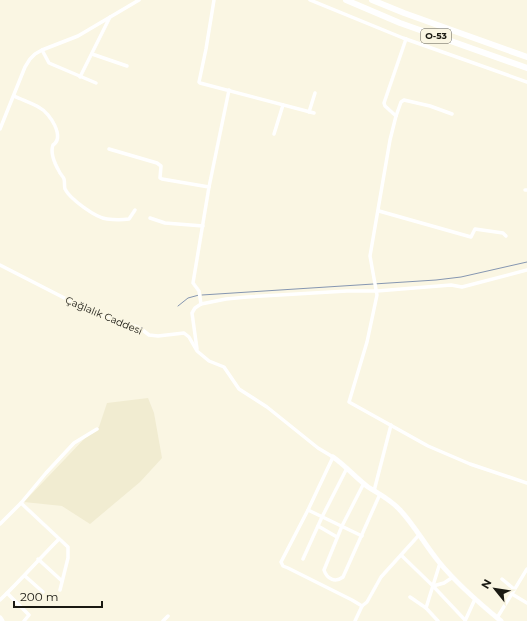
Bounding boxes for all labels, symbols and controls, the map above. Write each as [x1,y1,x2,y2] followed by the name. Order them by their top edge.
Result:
[421,29,451,43] road number: O-53
[63,293,144,338] street label: Çağlalık Caddesi
[475,569,515,609] north arrow
[478,577,495,591] text: N
[14,583,102,609] scale bar
[20,589,59,604] text: 200 m

